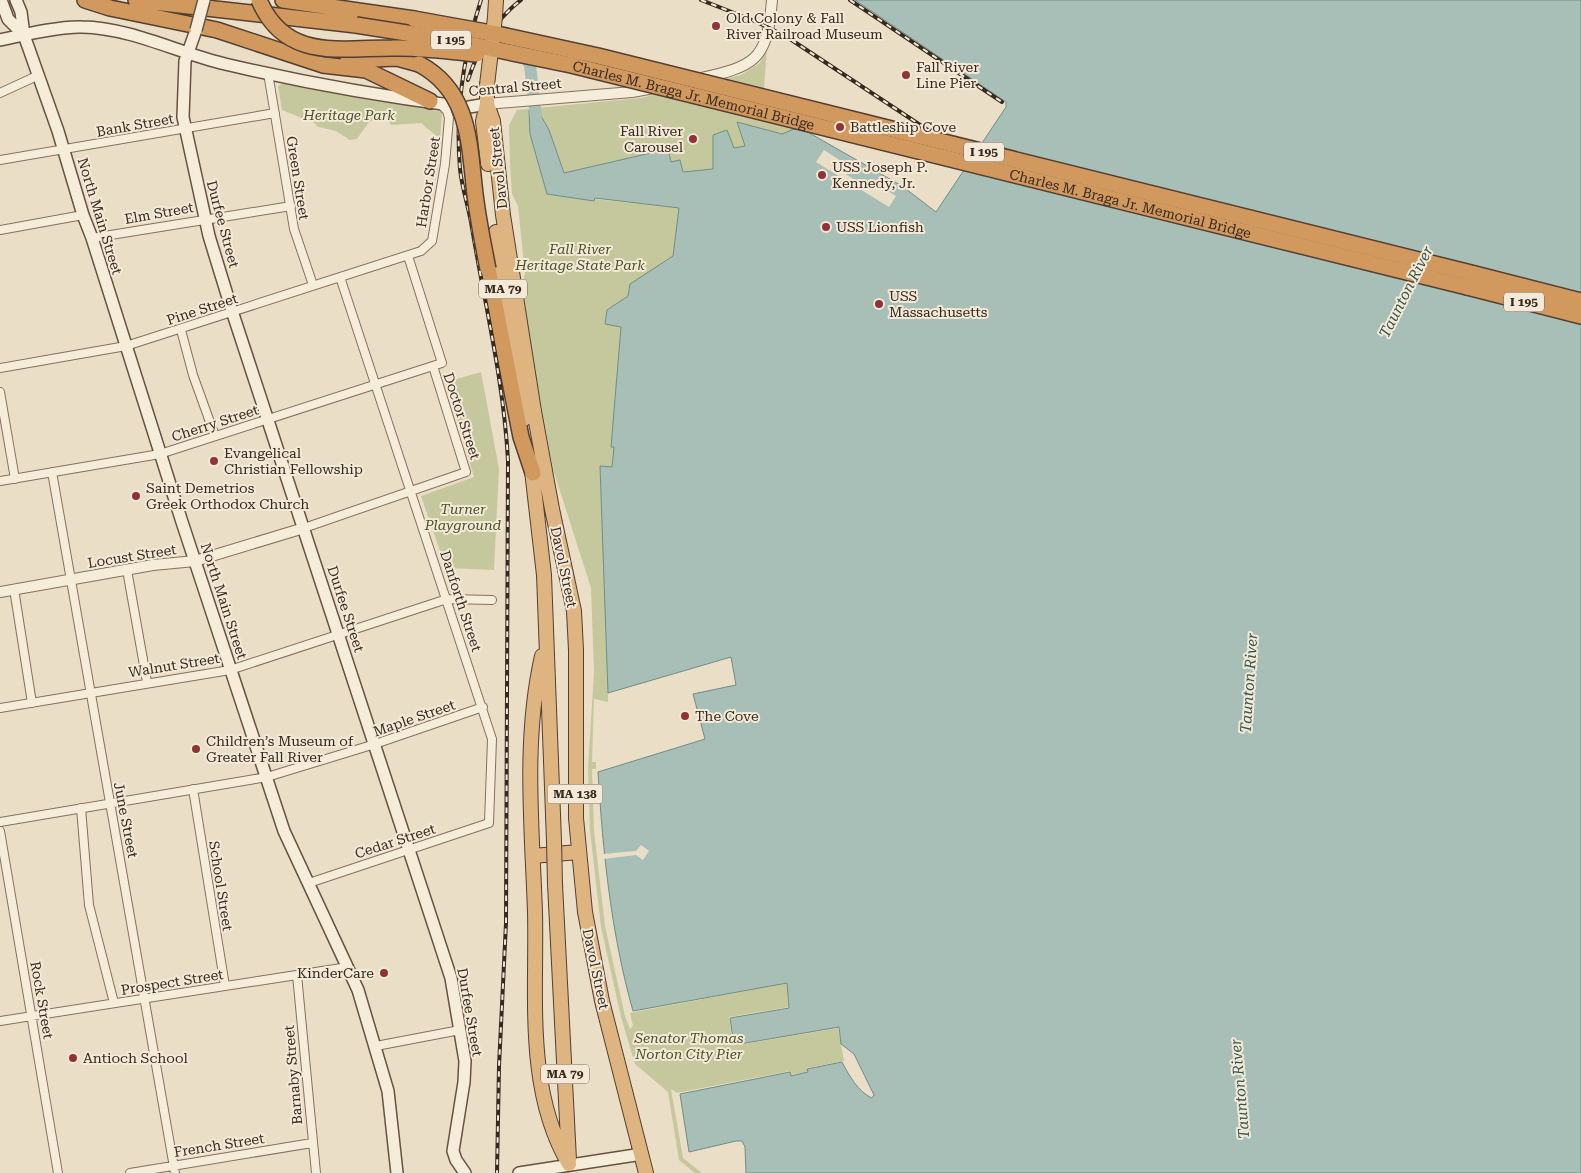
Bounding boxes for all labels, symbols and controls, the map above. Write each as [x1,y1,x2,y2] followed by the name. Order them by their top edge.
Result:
[726,10,883,42] place label: Old Colony & Fall River Railroad Museum
[710,20,722,32] marker: Old Colony & Fall River Railroad Museum
[431,30,471,50] road number: I 195
[571,58,816,133] street label: Charles M. Braga Jr. Memorial Bridge
[916,59,979,91] place label: Fall River Line Pier
[900,69,912,81] marker: Fall River Line Pier
[468,75,562,99] street label: Central Street
[302,107,395,123] park label: Heritage Park
[95,110,175,140] street label: Bank Street
[850,119,956,135] place label: Battleship Cove
[834,121,846,133] marker: Battleship Cove
[620,123,684,155] place label: Fall River Carousel
[486,126,510,210] street label: Davol Street
[687,133,699,145] marker: Fall River Carousel
[283,135,313,221] street label: Green Street
[413,135,443,229] street label: Harbor Street
[964,142,1004,162] road number: I 195
[75,156,125,276] street label: North Main Street
[832,159,928,191] place label: USS Joseph P. Kennedy, Jr.
[1008,166,1253,241] street label: Charles M. Braga Jr. Memorial Bridge
[816,169,828,181] marker: USS Joseph P. Kennedy, Jr.
[204,179,242,269] street label: Durfee Street
[123,199,195,227] street label: Elm Street
[836,219,924,235] place label: USS Lionfish
[820,221,832,233] marker: USS Lionfish
[514,241,645,273] park label: Fall River Heritage State Park
[1375,243,1437,341] water label: Taunton River
[479,280,527,298] road number: MA 79
[889,288,988,320] place label: USS Massachusetts
[164,290,240,328] street label: Pine Street
[1504,292,1544,312] road number: I 195
[873,298,885,310] marker: USS Massachusetts
[440,371,484,461] street label: Doctor Street
[169,401,261,445] street label: Cherry Street
[224,445,363,477] place label: Evangelical Christian Fellowship
[208,455,220,467] marker: Evangelical Christian Fellowship
[146,480,309,512] place label: Saint Demetrios Greek Orthodox Church
[130,490,142,502] marker: Saint Demetrios Greek Orthodox Church
[424,501,502,533] park label: Turner Playground
[548,525,580,609] street label: Davol Street
[87,541,177,571] street label: Locust Street
[198,541,250,661] street label: North Main Street
[437,548,485,654] street label: Danforth Street
[325,564,367,654] street label: Durfee Street
[1237,632,1262,734] water label: Taunton River
[127,650,221,680] street label: Walnut Street
[371,696,457,740] street label: Maple Street
[695,708,759,724] place label: The Cove
[679,710,691,722] marker: The Cove
[206,733,354,765] place label: Children’s Museum of Greater Fall River
[190,743,202,755] marker: Children’s Museum of Greater Fall River
[111,781,141,859] street label: June Street
[548,784,602,804] road number: MA 138
[353,820,437,862] street label: Cedar Street
[206,840,236,932] street label: School Street
[580,927,612,1011] street label: Davol Street
[27,960,57,1040] street label: Rock Street
[297,965,374,981] place label: KinderCare
[120,966,224,998] street label: Prospect Street
[454,966,486,1058] street label: Durfee Street
[378,967,390,979] marker: KinderCare
[281,1025,305,1125] street label: Barnaby Street
[633,1030,744,1062] park label: Senator Thomas Norton City Pier
[1227,1037,1253,1140] water label: Taunton River
[83,1050,189,1066] place label: Antioch School
[67,1052,79,1064] marker: Antioch School
[541,1064,589,1084] road number: MA 79
[173,1130,265,1160] street label: French Street

